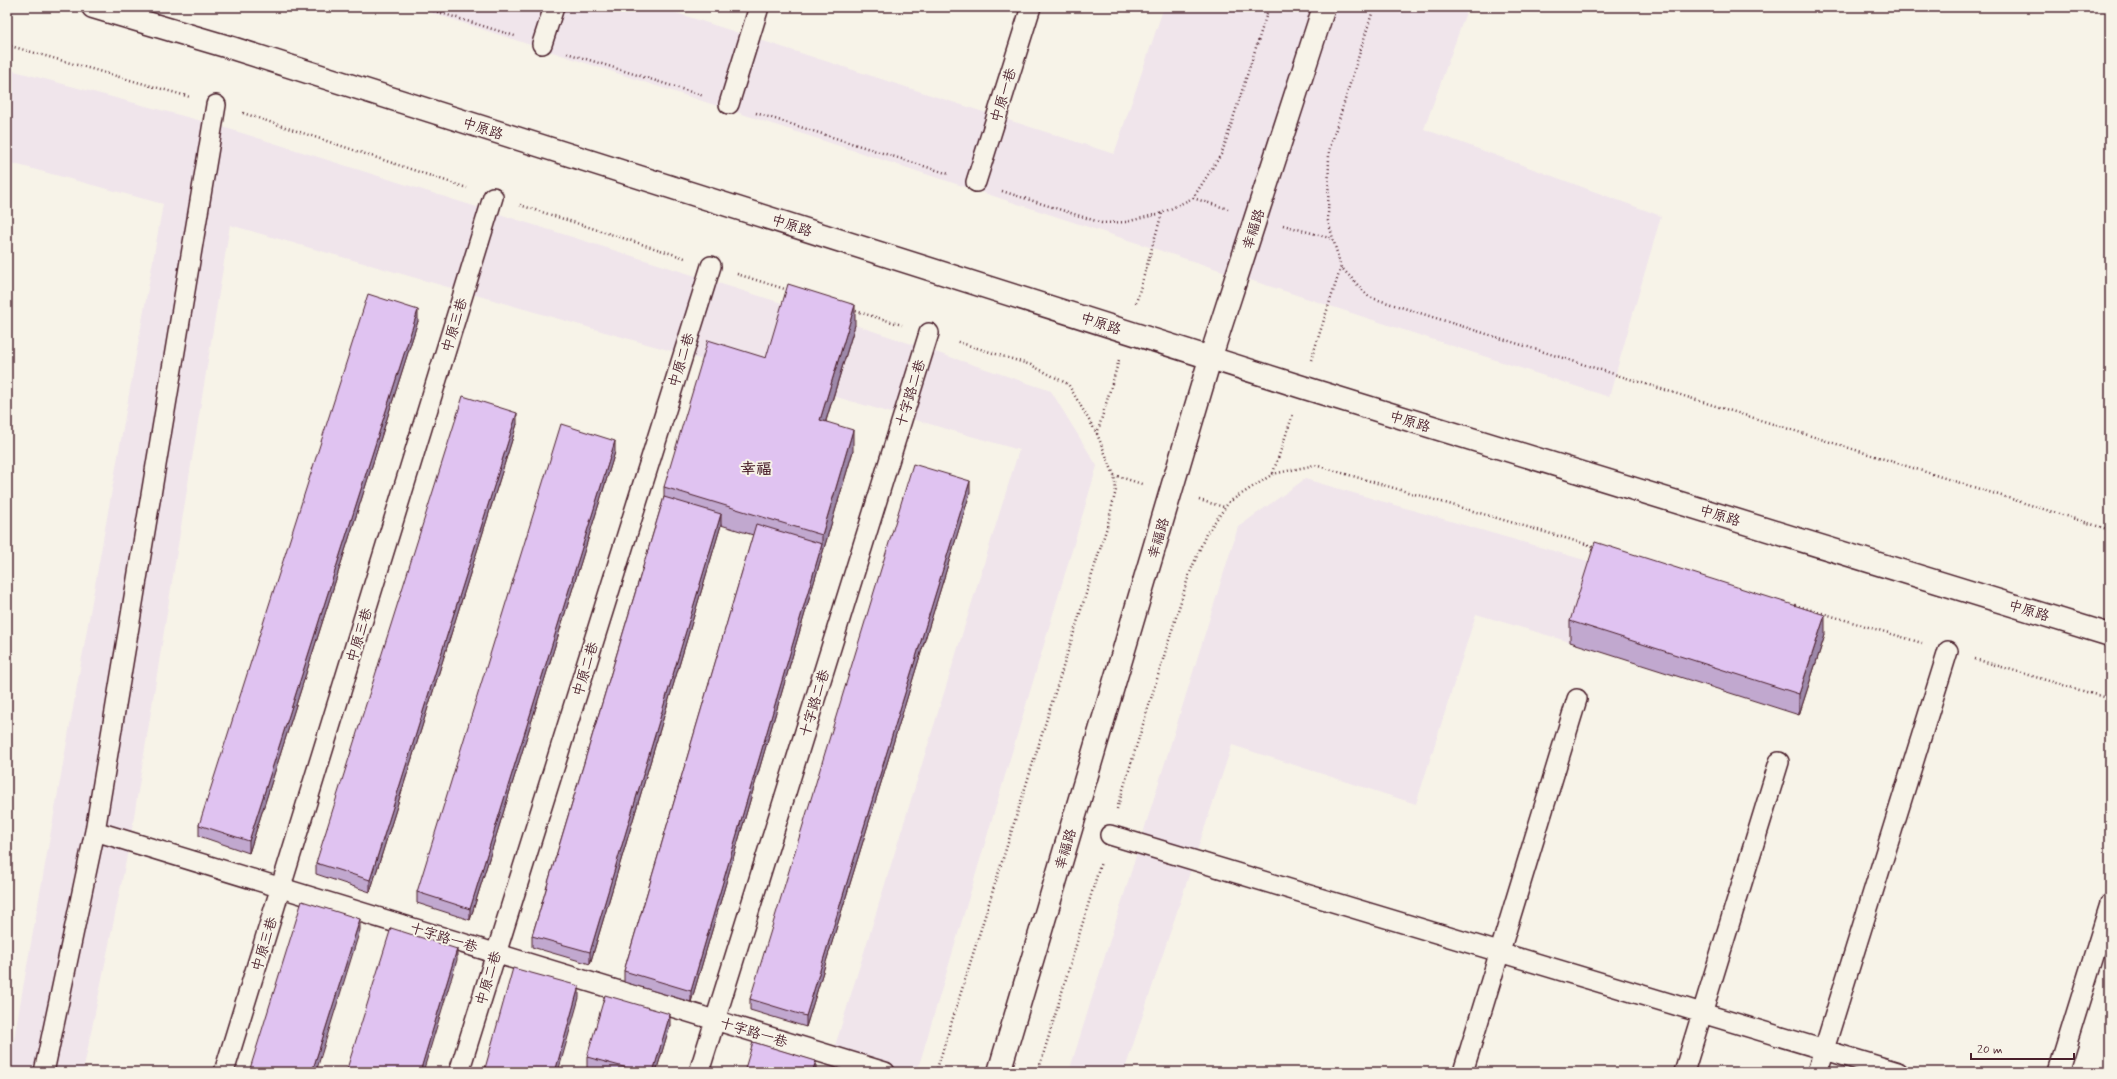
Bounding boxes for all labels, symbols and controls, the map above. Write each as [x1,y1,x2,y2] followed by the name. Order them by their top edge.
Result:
[987,65,1021,125] street label: 中原一巷
[460,114,505,144] street label: 中原路
[1239,207,1269,252] street label: 幸福路
[769,211,814,241] street label: 中原路
[438,295,472,355] street label: 中原三巷
[1078,309,1123,339] street label: 中原路
[665,330,699,390] street label: 中原二巷
[892,356,930,429] street label: 十字路二巷
[1387,407,1432,437] street label: 中原路
[740,459,772,480] district label: 幸福
[1697,501,1742,531] street label: 中原路
[1144,516,1174,561] street label: 幸福路
[2006,596,2051,626] street label: 中原路
[343,605,377,665] street label: 中原三巷
[569,639,603,699] street label: 中原二巷
[796,666,834,739] street label: 十字路二巷
[1051,827,1081,872] street label: 幸福路
[248,914,282,974] street label: 中原三巷
[408,919,481,957] street label: 十字路一巷
[472,948,506,1008] street label: 中原二巷
[718,1014,791,1052] street label: 十字路一巷
[1971,1035,2074,1061] scale bar
[1977,1042,2003,1058] text: 20 m

